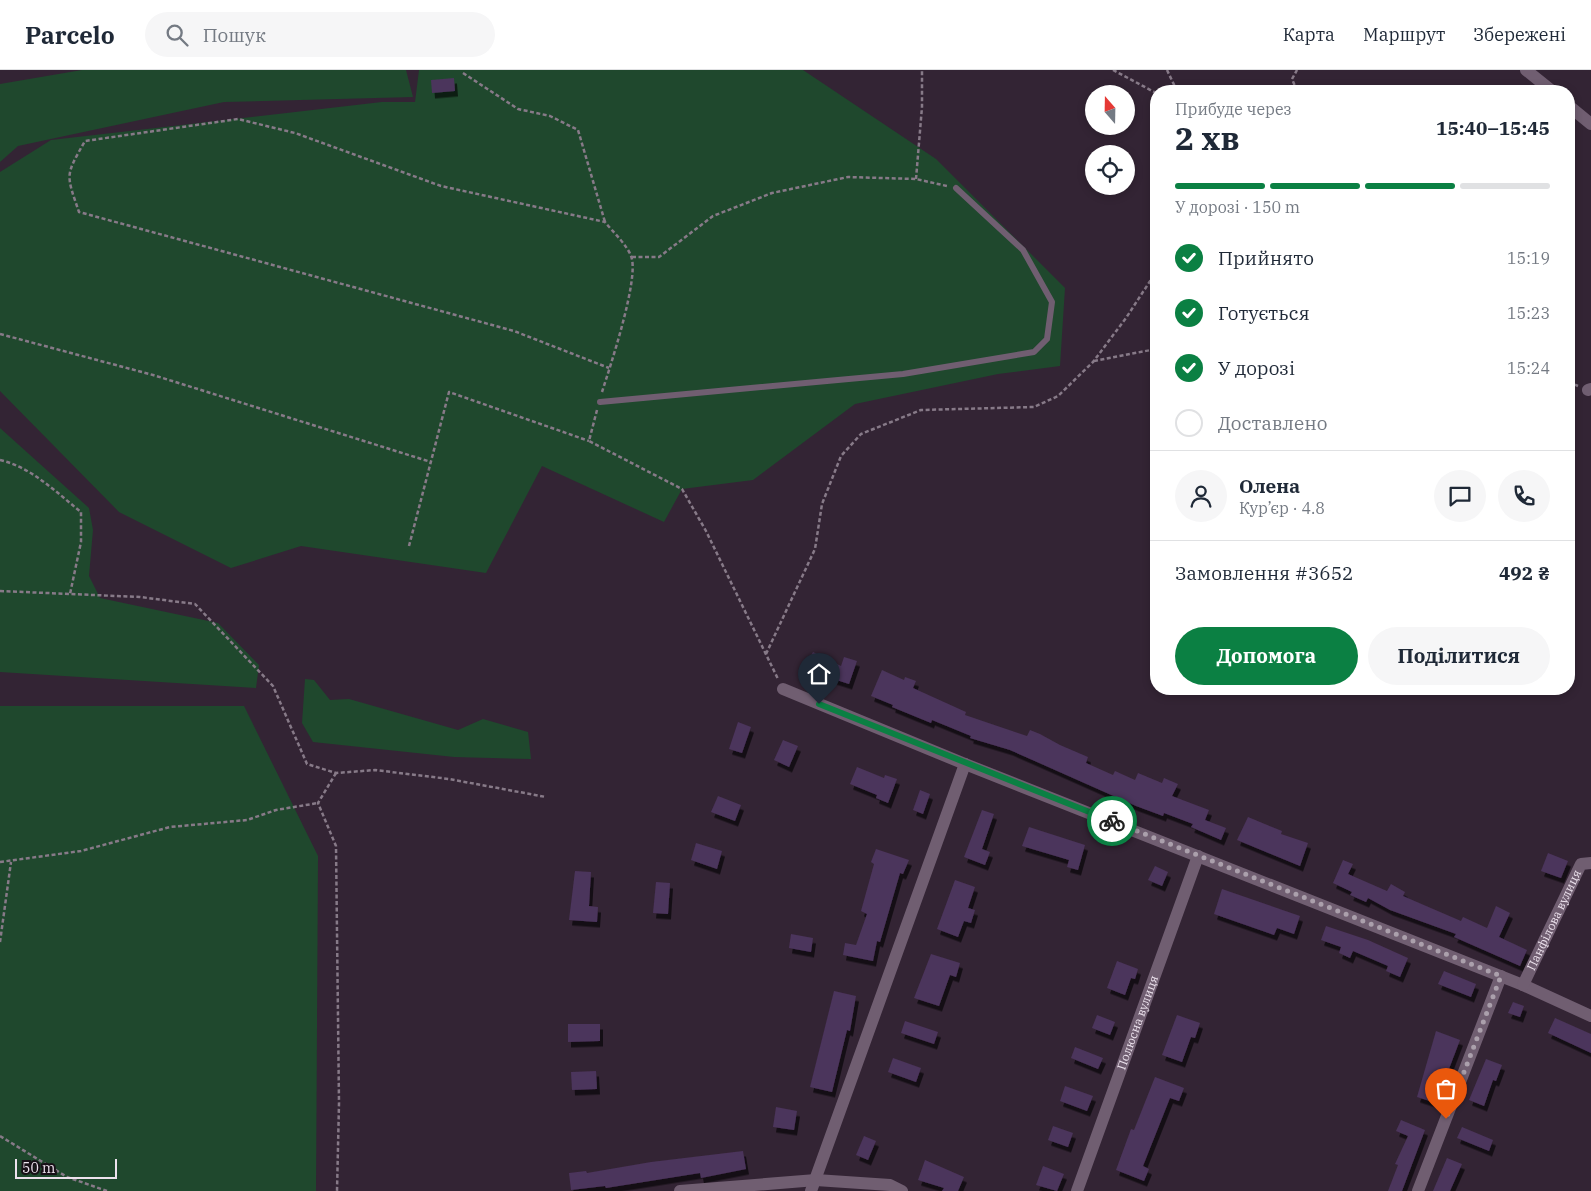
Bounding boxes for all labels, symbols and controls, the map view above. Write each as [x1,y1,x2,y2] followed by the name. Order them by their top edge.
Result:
[145,12,495,57] search box
[25,19,115,51] text: Parcelo
[163,21,191,49] icon: search
[203,23,266,47] text: Пошук
[1283,23,1335,46] text: Карта
[1363,23,1445,46] text: Маршрут
[1473,23,1566,46] text: Збережені
[1085,85,1135,135] north arrow
[1085,85,1135,195] map controls
[1175,99,1292,119] text: Прибуде через
[1436,116,1550,140] text: 15:40–15:45
[1175,117,1240,159] text: 2 хв
[1085,145,1135,195] button: locate
[1175,197,1300,217] text: У дорозі · 150 m
[1175,244,1203,272] icon: check
[1218,246,1314,270] text: Прийнято
[1507,248,1550,268] text: 15:19
[1175,299,1203,327] icon: check
[1218,301,1310,325] text: Готується
[1507,303,1550,323] text: 15:23
[1175,354,1203,382] icon: check
[1218,356,1295,380] text: У дорозі
[1507,358,1550,378] text: 15:24
[1218,411,1327,435] text: Доставлено
[1175,470,1227,522] button: person
[1434,470,1486,522] button: chat
[1498,470,1550,522] button: phone
[1239,474,1300,498] text: Олена
[1239,498,1325,518] text: Кур’єр · 4.8
[1175,561,1354,585] text: Замовлення #3652
[1499,561,1550,585] text: 492 ₴
[1175,627,1358,685] button: Допомога
[1368,627,1550,685] button: Поділитися
[798,653,840,704] pin
[805,660,833,688] icon: home
[1087,796,1137,846] courier
[1098,807,1126,835] icon: bike
[1523,867,1584,973] street label: Панфілова вулиця
[1113,973,1161,1072] street label: Полюсна вулиця
[1425,1068,1467,1119] pin
[1432,1075,1460,1103] icon: bag
[15,1156,118,1179] scale bar
[22,1159,55,1177] text: 50 m

